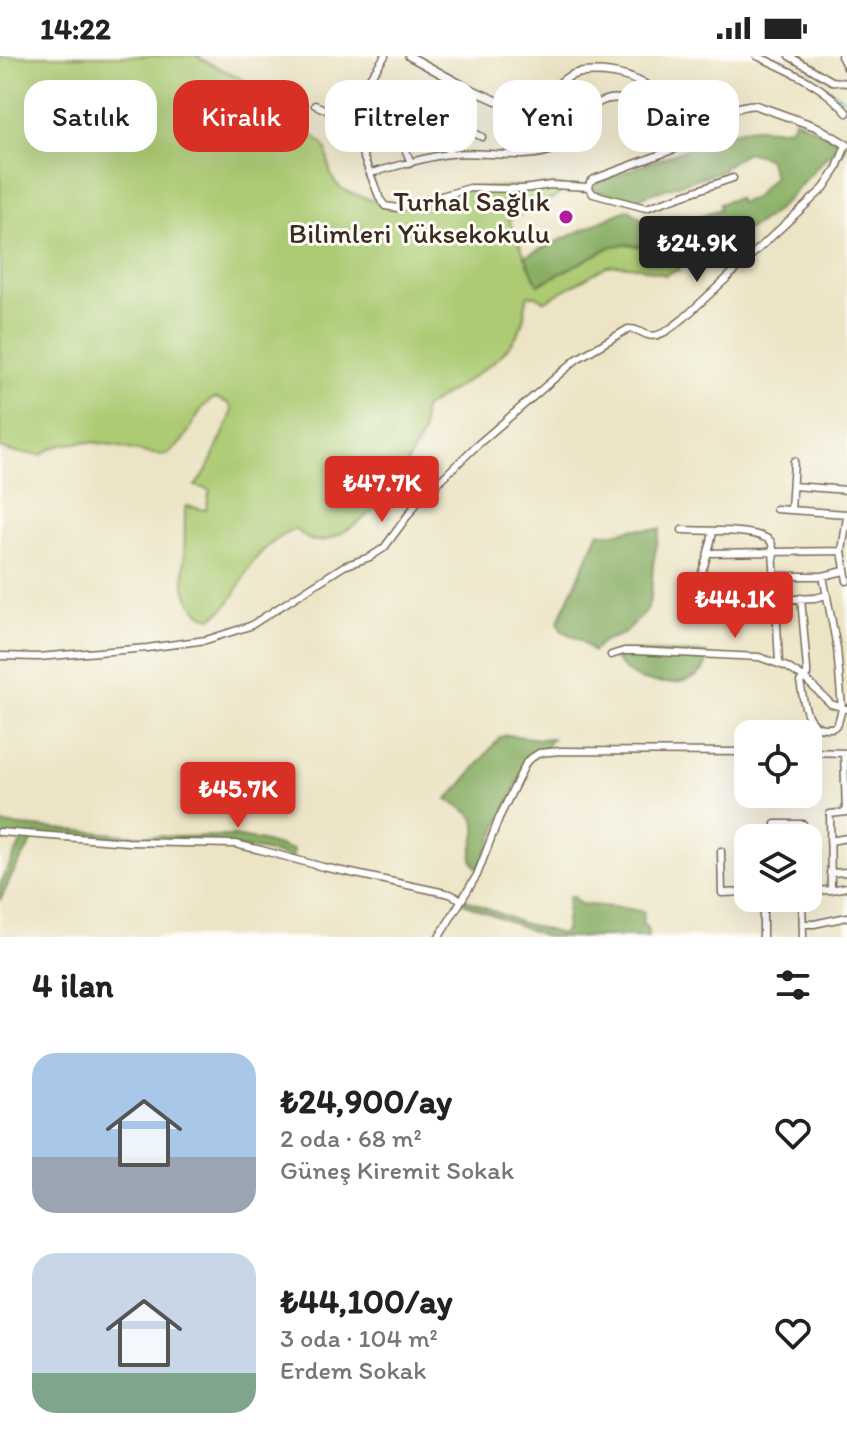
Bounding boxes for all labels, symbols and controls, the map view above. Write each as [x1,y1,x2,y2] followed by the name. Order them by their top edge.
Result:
[40,10,111,47] text: 14:22
[24,80,157,152] chip: Satılık
[173,80,309,152] chip: Kiralık
[325,80,477,152] chip: Filtreler
[493,80,602,152] chip: Yeni
[618,80,739,152] chip: Daire
[289,184,551,250] place label: Turhal Sağlık Bilimleri Yüksekokulu
[557,208,575,226] marker: Turhal Sağlık Bilimleri Yüksekokulu
[632,216,762,284] pin: ₺24.9K
[657,226,737,258] text: ₺24.9K
[317,456,447,524] pin: ₺47.7K
[343,466,421,498] text: ₺47.7K
[670,572,800,640] pin: ₺44.1K
[695,582,775,614] text: ₺44.1K
[734,720,822,912] map controls
[734,720,822,808] button: locate
[173,762,303,830] pin: ₺45.7K
[198,772,278,804] text: ₺45.7K
[734,824,822,912] button: layers
[771,963,815,1007] icon: filters
[32,965,113,1006] text: 4 ilan
[280,1081,452,1122] text: ₺24,900/ay
[96,1085,192,1181] icon: home
[771,1111,815,1155] icon: heart
[280,1122,422,1154] text: 2 oda · 68 m²
[280,1154,514,1186] text: Güneş Kiremit Sokak
[280,1281,453,1322] text: ₺44,100/ay
[96,1285,192,1381] icon: home
[771,1311,815,1355] icon: heart
[280,1322,438,1354] text: 3 oda · 104 m²
[280,1354,427,1386] text: Erdem Sokak

